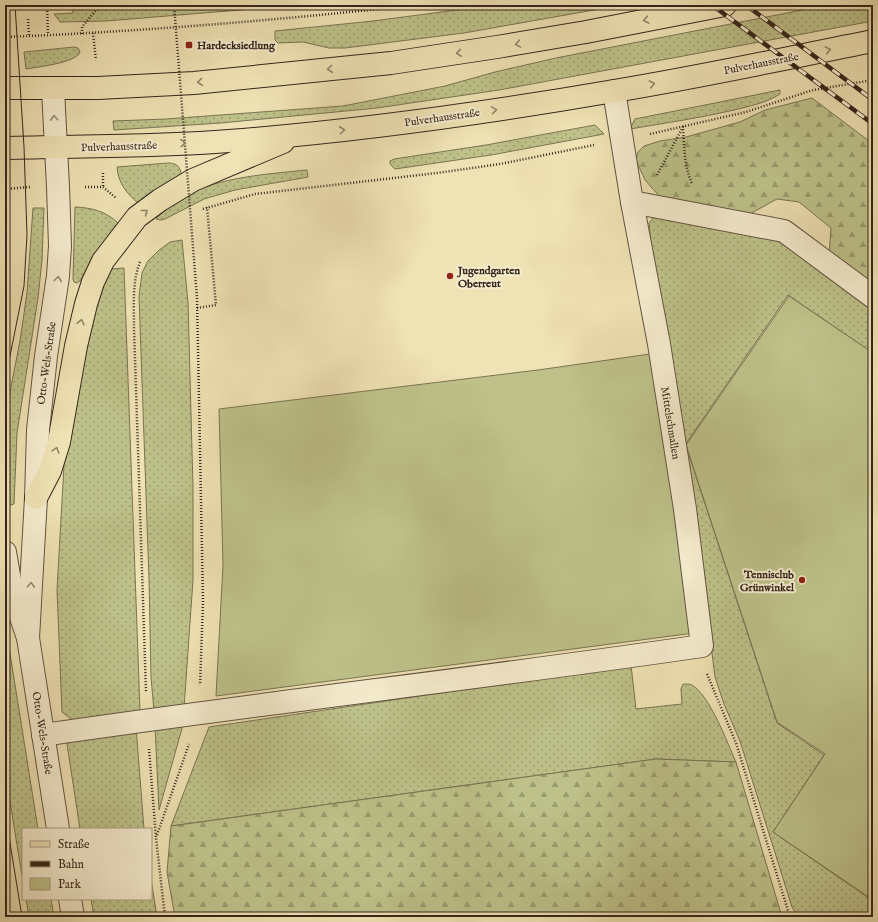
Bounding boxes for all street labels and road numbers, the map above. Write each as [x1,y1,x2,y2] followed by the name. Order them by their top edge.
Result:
[722,50,800,78] street label: Pulverhausstraße
[403,106,481,130] street label: Pulverhausstraße
[81,139,157,155] street label: Pulverhausstraße
[34,321,60,405] street label: Otto-Wels-Straße
[657,386,683,461] street label: Mittelschmallen
[29,691,55,776] street label: Otto-Wels-Straße

